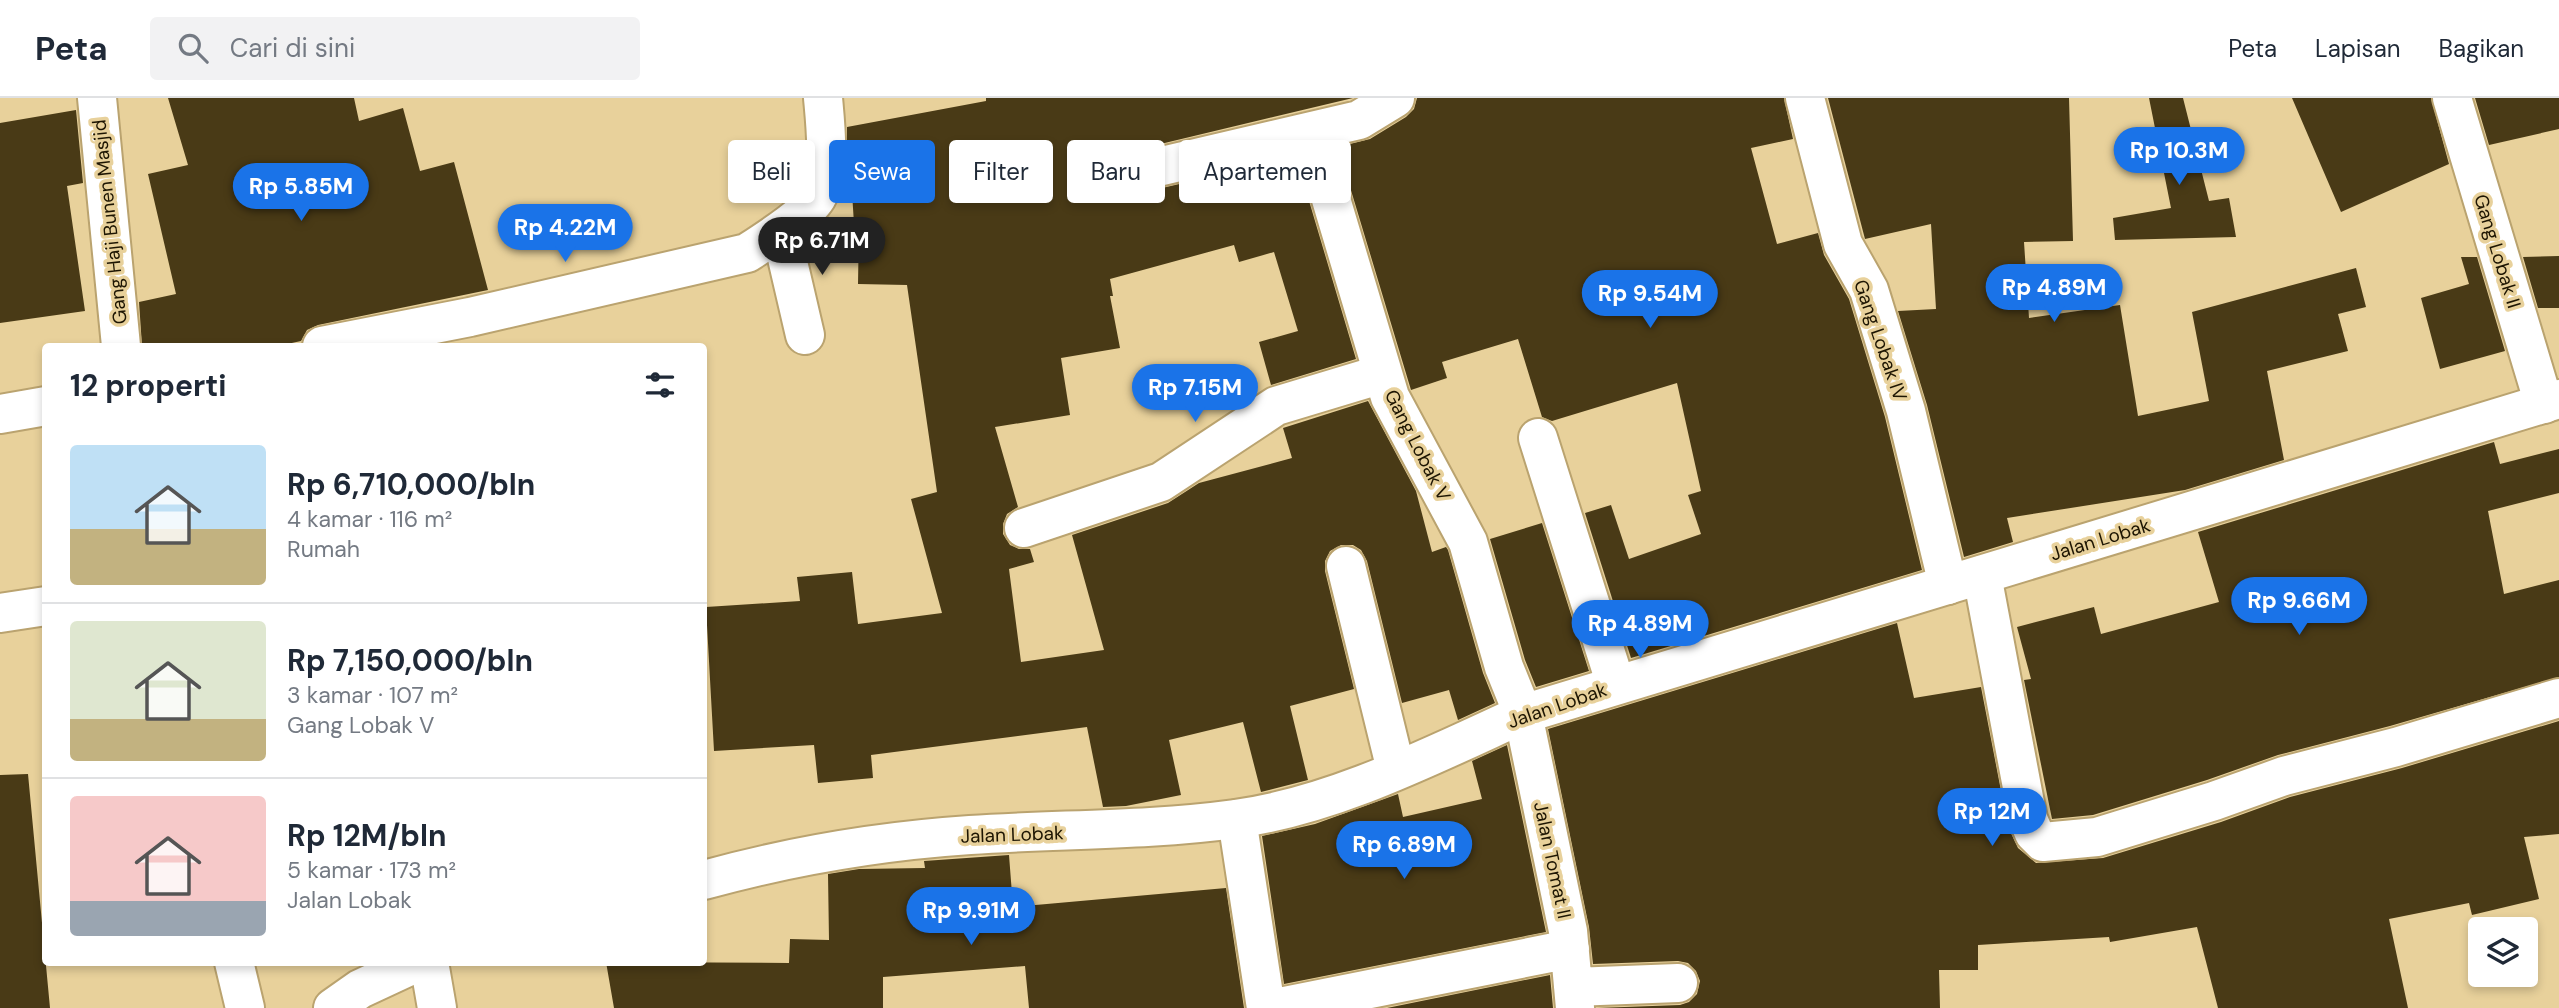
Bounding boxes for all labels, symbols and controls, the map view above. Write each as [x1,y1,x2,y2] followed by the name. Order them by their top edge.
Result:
[150,17,640,80] search box
[35,27,108,70] text: Peta
[174,29,212,67] icon: search
[230,31,355,65] text: Cari di sini
[2228,33,2277,64] text: Peta
[2315,33,2400,64] text: Lapisan
[2438,33,2524,64] text: Bagikan
[86,118,133,326] street label: Gang Haji Bunen Masjid
[2107,127,2251,187] pin: Rp 10.3M
[2130,135,2228,165] text: Rp 10.3M
[728,140,815,203] chip: Beli
[829,140,935,203] chip: Sewa
[949,140,1053,203] chip: Filter
[1067,140,1165,203] chip: Baru
[1179,140,1351,203] chip: Apartemen
[229,164,373,223] pin: Rp 5.85M
[249,171,353,201] text: Rp 5.85M
[2468,191,2527,311] street label: Gang Lobak II
[493,204,637,264] pin: Rp 4.22M
[514,212,616,242] text: Rp 4.22M
[750,218,894,277] pin: Rp 6.71M
[774,225,870,255] text: Rp 6.71M
[1982,264,2126,324] pin: Rp 4.89M
[1578,271,1722,330] pin: Rp 9.54M
[2002,272,2106,302] text: Rp 4.89M
[1848,276,1913,404] street label: Gang Lobak IV
[1598,278,1702,308] text: Rp 9.54M
[1123,364,1267,424] pin: Rp 7.15M
[70,366,226,405] text: 12 properti
[641,366,679,404] icon: filters
[1148,372,1242,402] text: Rp 7.15M
[1379,385,1456,505] street label: Gang Lobak V
[287,465,535,504] text: Rp 6,710,000/bln
[126,473,210,557] icon: home
[287,504,452,534] text: 4 kamar · 116 m²
[2047,512,2153,567] street label: Jalan Lobak
[287,534,360,564] text: Rumah
[2227,578,2371,637] pin: Rp 9.66M
[2247,585,2351,615] text: Rp 9.66M
[1568,601,1712,660] pin: Rp 4.89M
[1588,608,1692,638] text: Rp 4.89M
[287,641,533,680] text: Rp 7,150,000/bln
[126,649,210,733] icon: home
[1504,677,1610,734] street label: Jalan Lobak
[287,680,458,710] text: 3 kamar · 107 m²
[287,710,434,740] text: Gang Lobak V
[1935,788,2049,848] pin: Rp 12M
[1953,796,2031,826] text: Rp 12M
[1528,799,1577,921] street label: Jalan Tomat II
[287,816,446,855] text: Rp 12M/bln
[960,820,1064,849] street label: Jalan Lobak
[1332,822,1476,881] pin: Rp 6.89M
[126,824,210,908] icon: home
[1352,829,1456,859] text: Rp 6.89M
[287,855,456,885] text: 5 kamar · 173 m²
[287,885,412,915] text: Jalan Lobak
[899,888,1043,947] pin: Rp 9.91M
[922,895,1020,925] text: Rp 9.91M
[2468,917,2538,987] map controls
[2468,917,2538,987] button: layers

